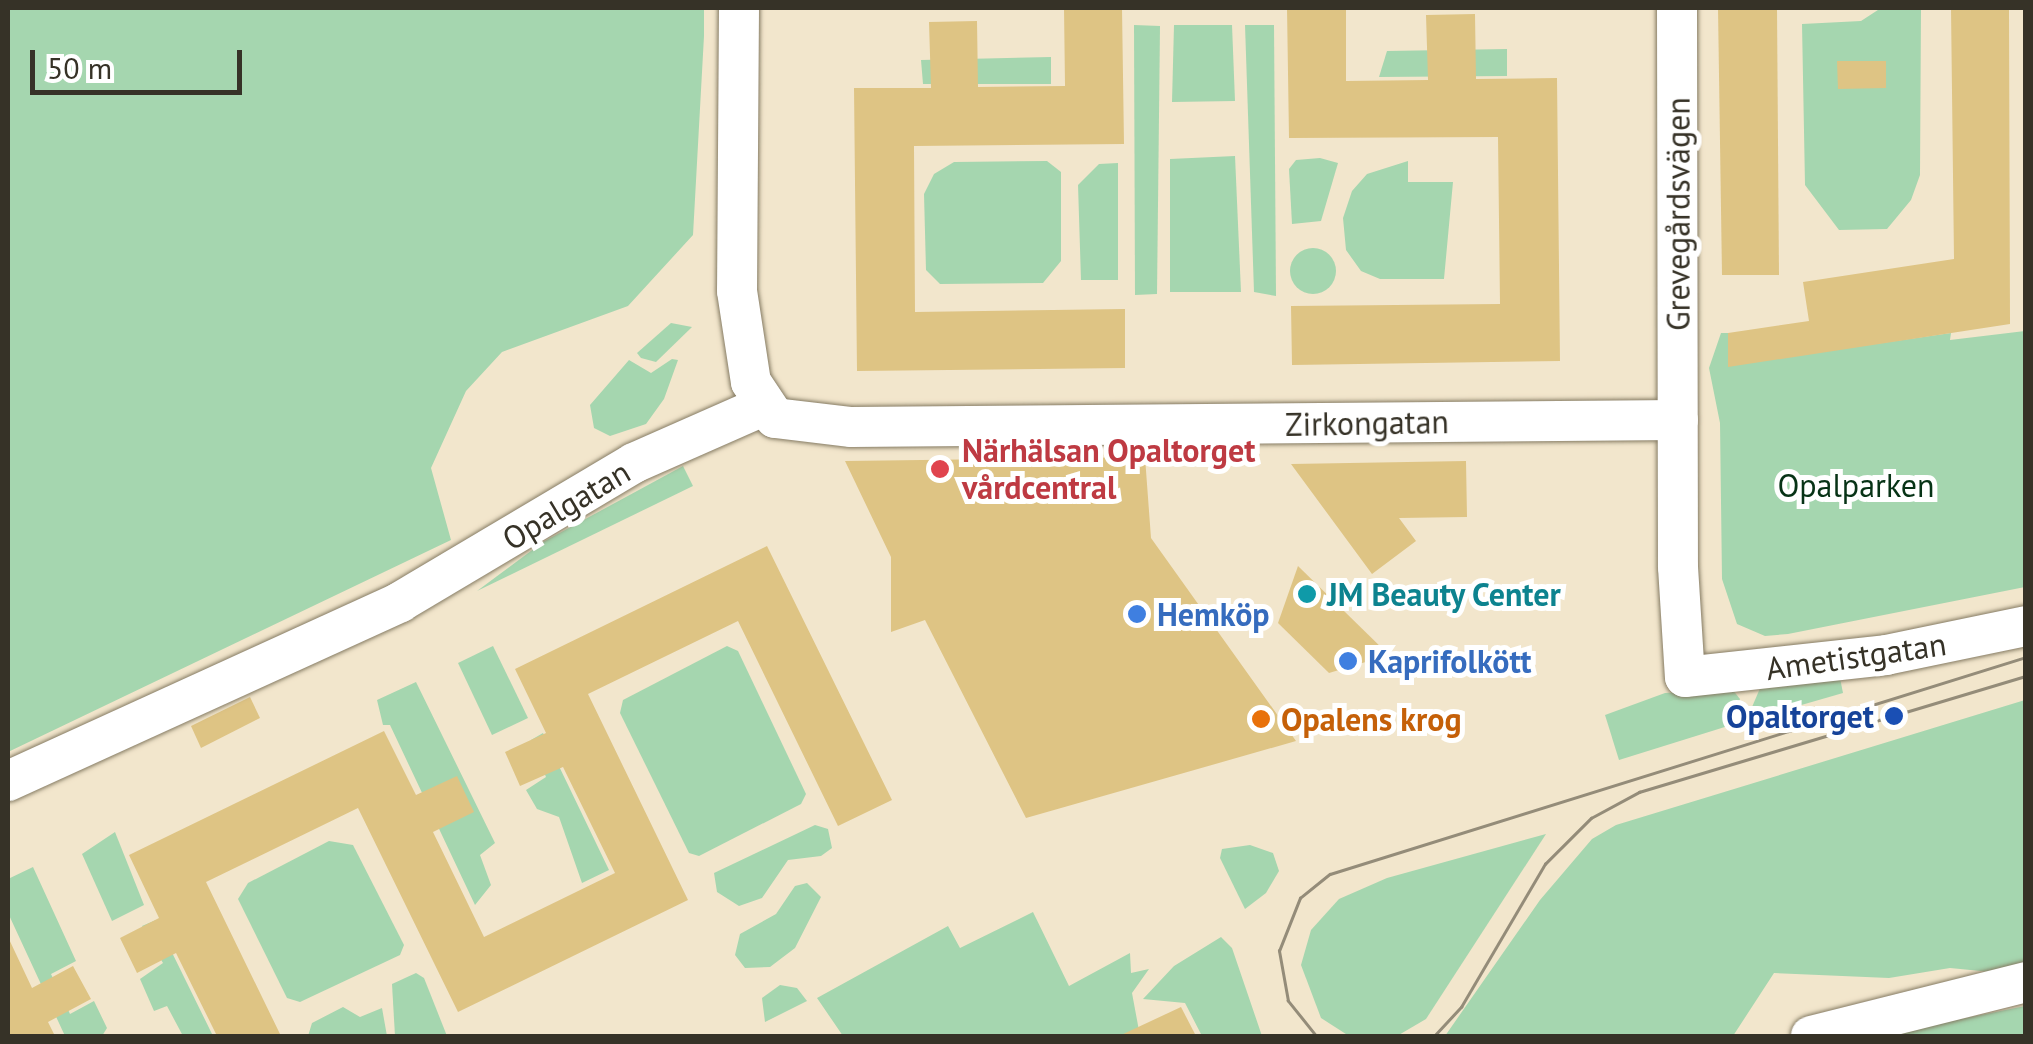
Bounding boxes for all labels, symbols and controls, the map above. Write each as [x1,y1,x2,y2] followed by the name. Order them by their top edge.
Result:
[35,30,248,92] scale bar
[47,48,112,87] text: 50 m
[1659,97,1697,331] street label: Grevegårdsvägen
[1285,402,1449,444] street label: Zirkongatan
[962,432,1256,507] place label: Närhälsan Opaltorget vårdcentral
[495,452,637,558] street label: Opalgatan
[927,456,953,482] marker: Närhälsan Opaltorget vårdcentral
[1777,466,1935,504] park label: Opalparken
[1327,575,1562,613] place label: JM Beauty Center
[1296,583,1318,605] marker: JM Beauty Center
[1157,595,1270,633] place label: Hemköp
[1126,603,1148,625] marker: Hemköp
[1763,624,1949,688] street label: Ametistgatan
[1368,642,1532,680] place label: Kaprifolkött
[1337,650,1359,672] marker: Kaprifolkött
[1726,697,1874,735] place label: Opaltorget
[1281,700,1462,738] place label: Opalens krog
[1883,705,1905,727] marker: Opaltorget
[1250,708,1272,730] marker: Opalens krog

